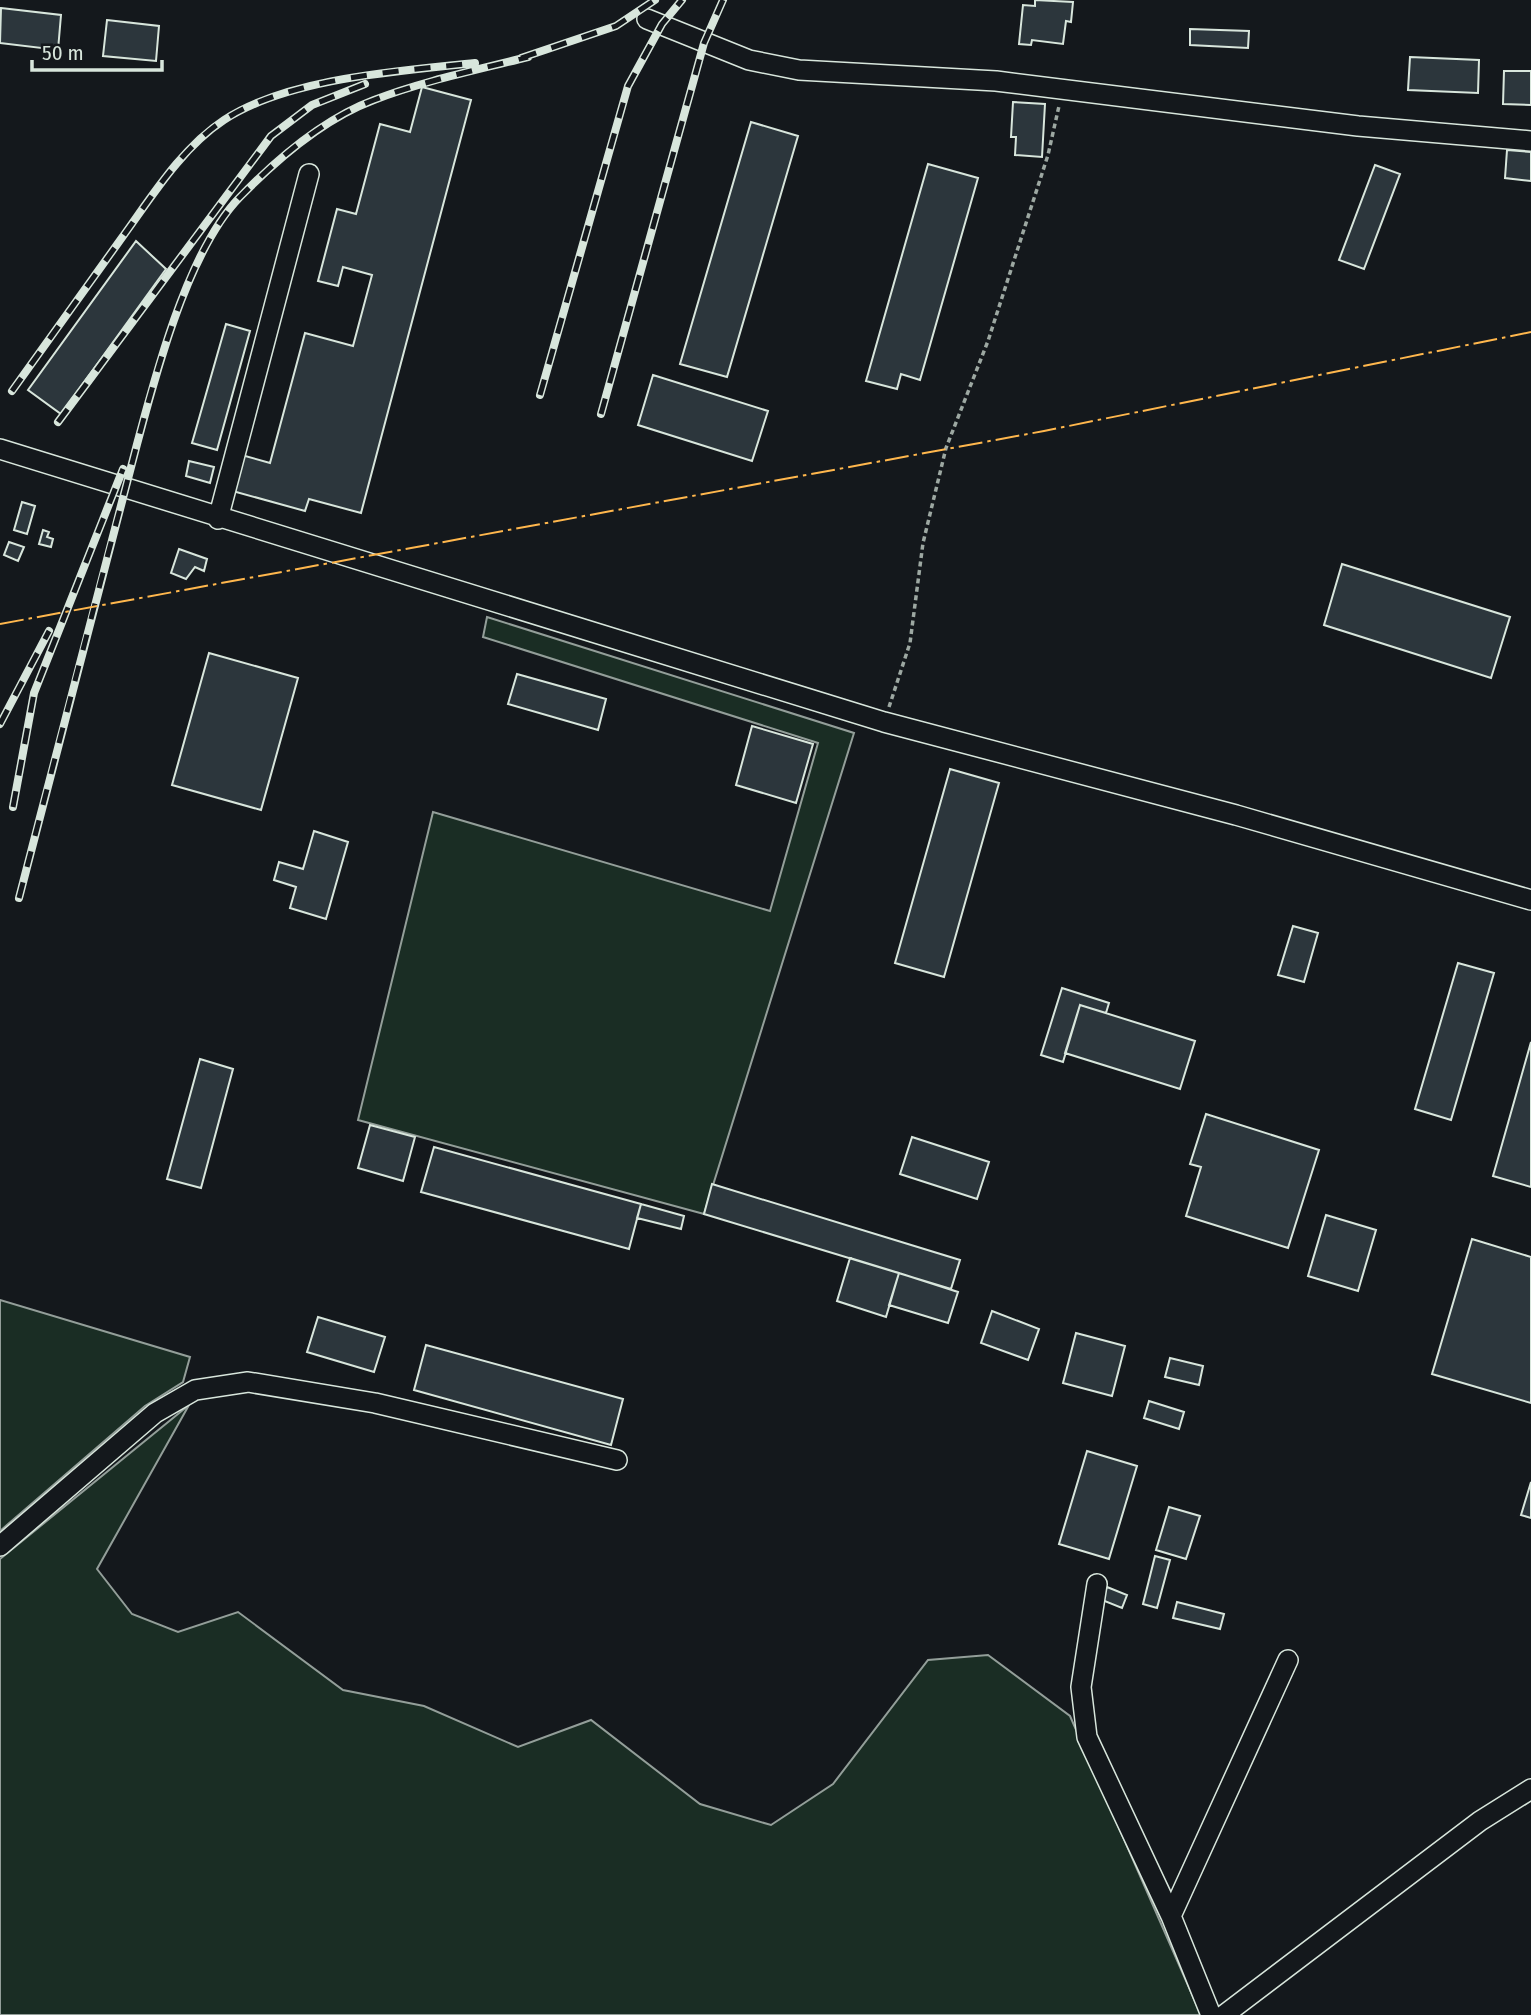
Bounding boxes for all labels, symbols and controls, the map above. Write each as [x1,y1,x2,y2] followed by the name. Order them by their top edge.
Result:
[32,28,161,72] scale bar
[42,40,84,66] text: 50 m

